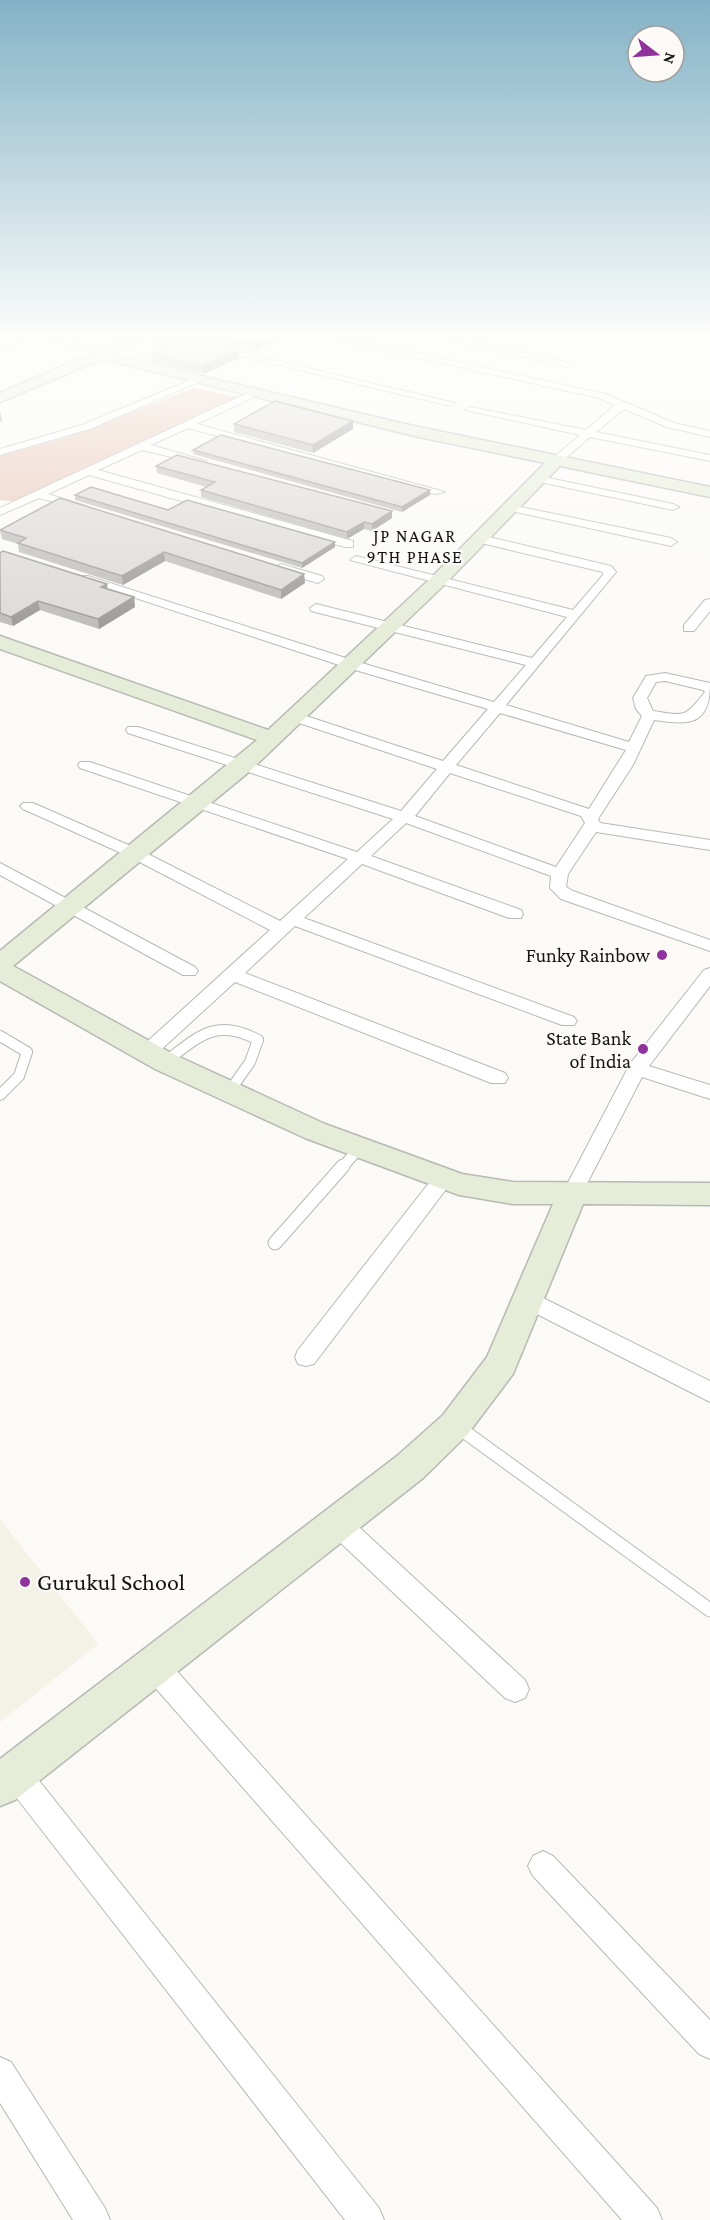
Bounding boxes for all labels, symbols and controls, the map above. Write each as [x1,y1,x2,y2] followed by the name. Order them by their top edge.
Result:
[626,24,686,84] north arrow
[660,51,680,66] text: N
[367,526,463,567] district label: JP NAGAR 9TH PHASE
[526,944,650,967] place label: Funky Rainbow
[655,948,669,962] marker: Funky Rainbow
[546,1027,631,1072] place label: State Bank of India
[636,1042,650,1056] marker: State Bank of India
[37,1568,185,1595] place label: Gurukul School
[18,1575,32,1589] marker: Gurukul School

